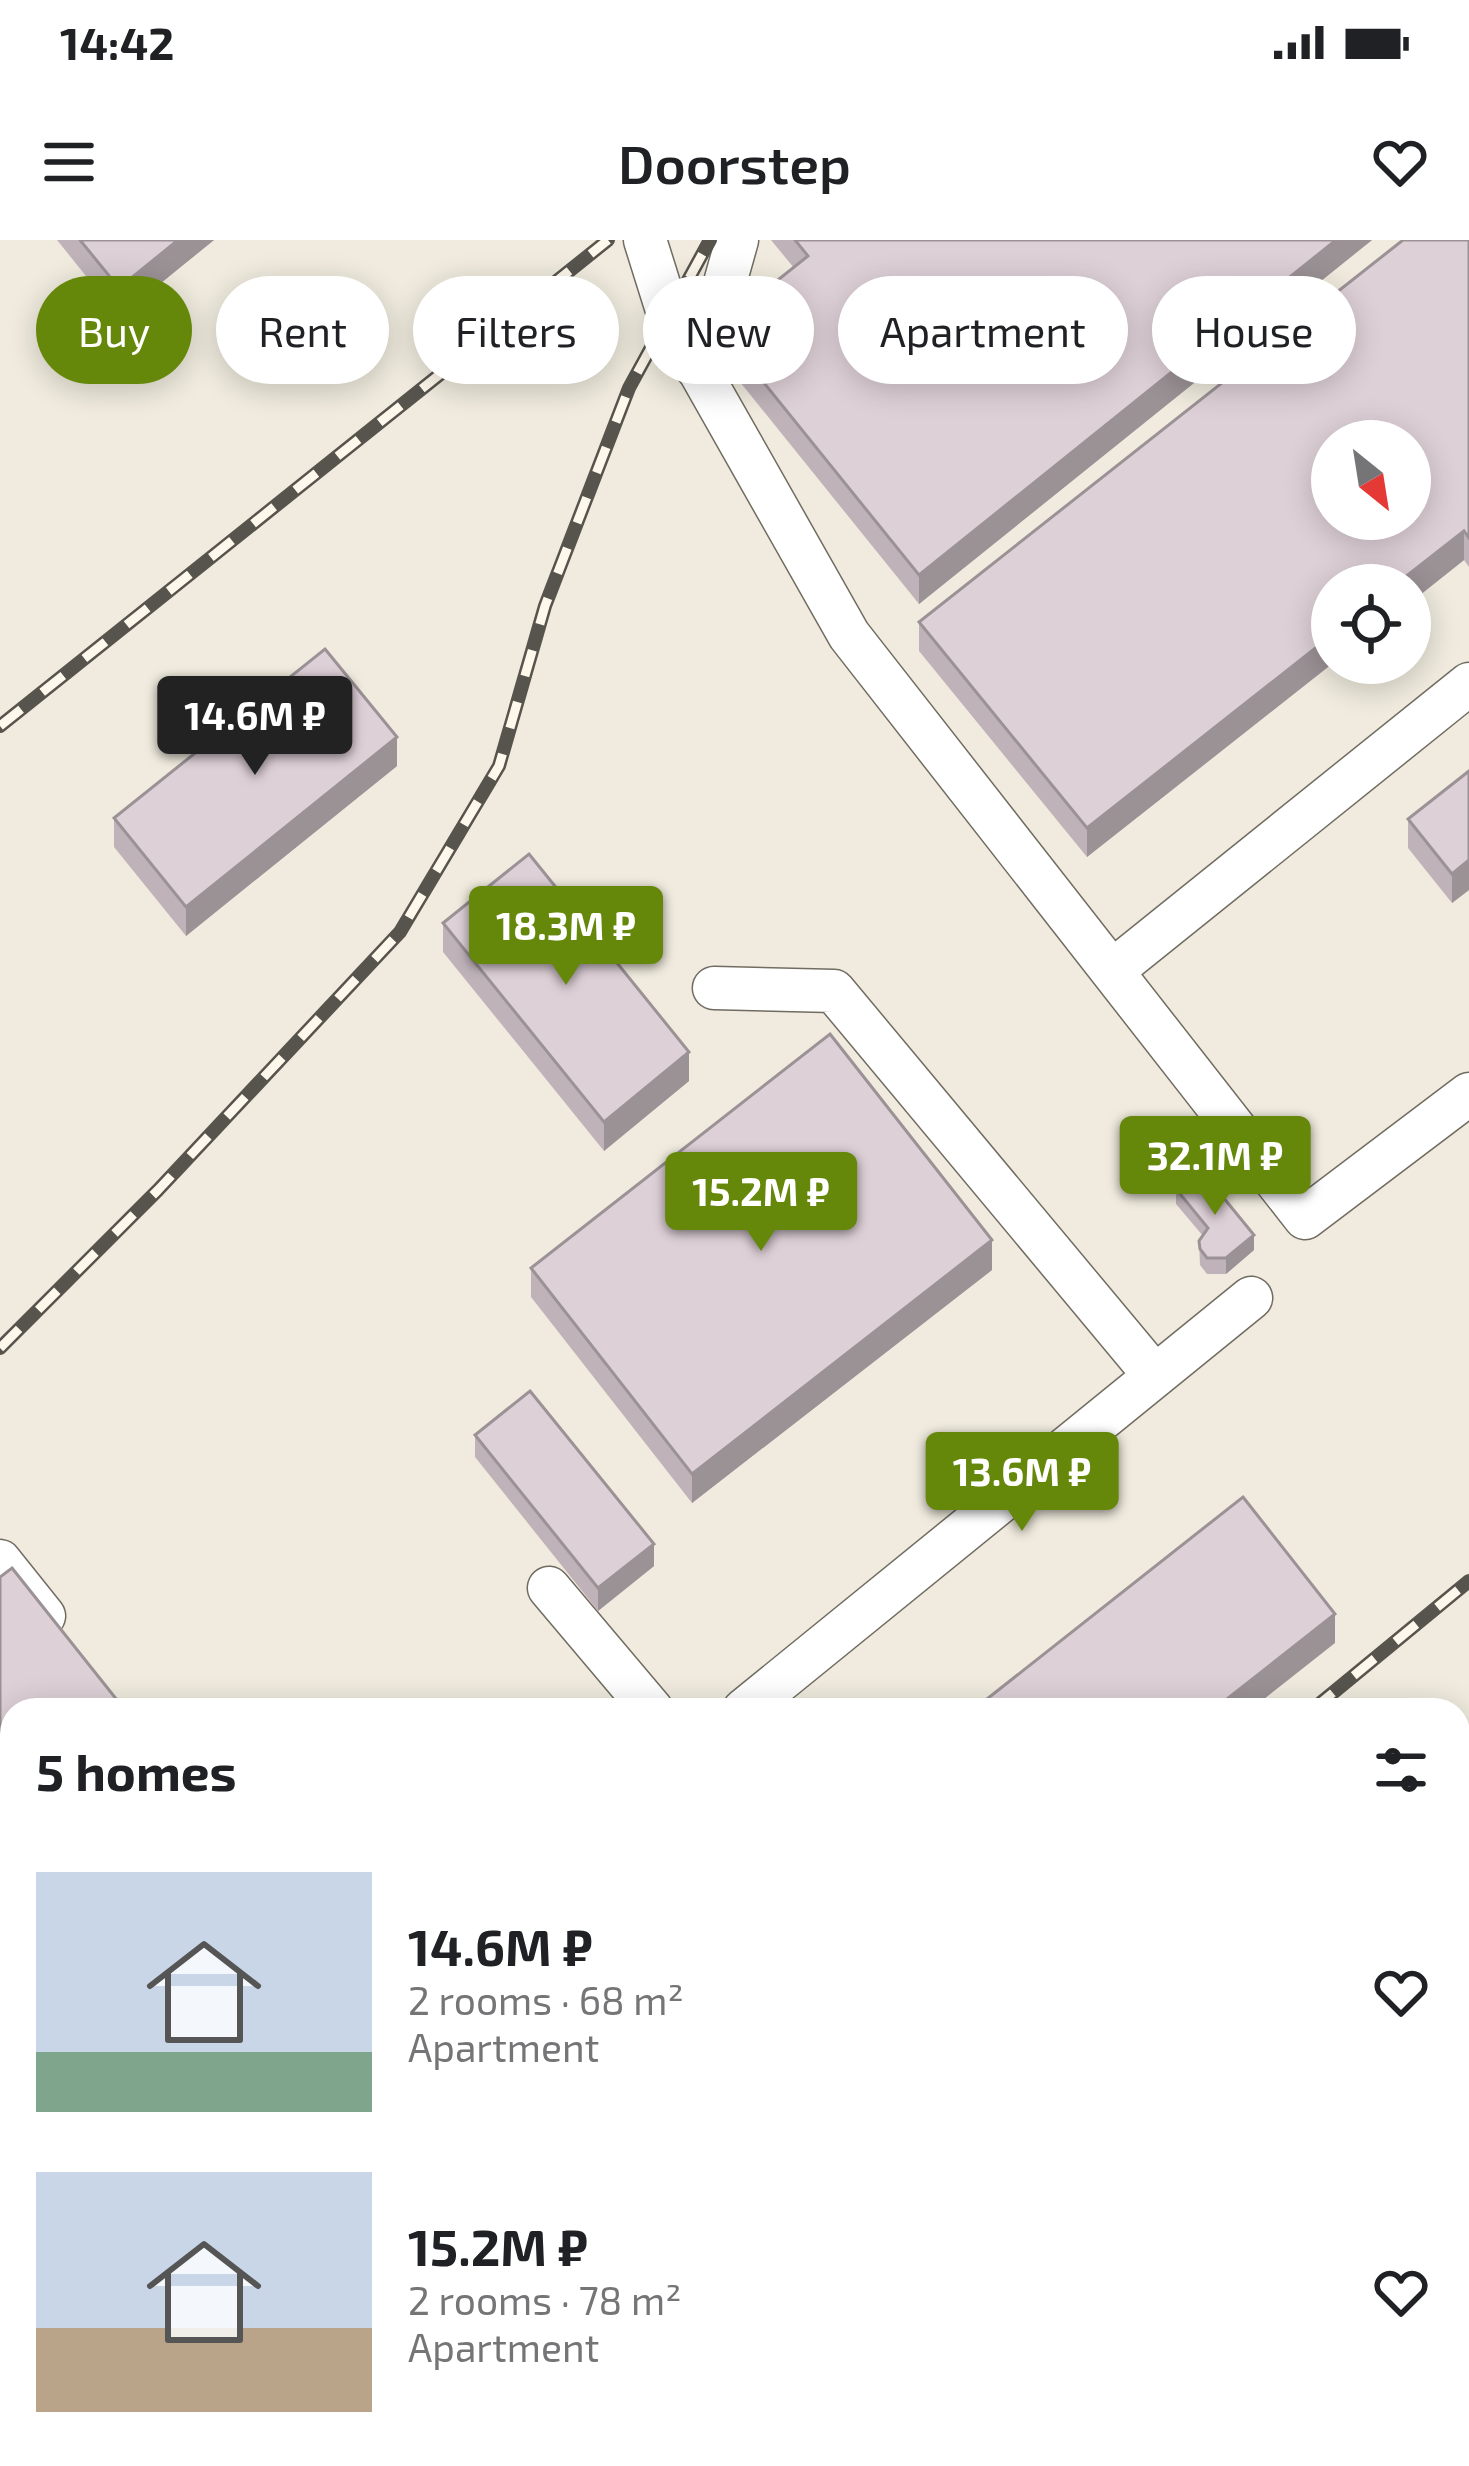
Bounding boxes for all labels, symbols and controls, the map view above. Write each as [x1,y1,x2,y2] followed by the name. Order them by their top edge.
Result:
[60,15,174,69] text: 14:42
[36,129,102,195] icon: menu
[1367,129,1433,195] icon: heart
[618,130,851,195] text: Doorstep
[36,276,192,384] chip: Buy
[216,276,389,384] chip: Rent
[413,276,619,384] chip: Filters
[643,276,814,384] chip: New
[838,276,1128,384] chip: Apartment
[1152,276,1356,384] chip: House
[1311,420,1431,540] north arrow
[1311,420,1431,684] map controls
[1311,564,1431,684] button: locate
[144,676,366,778] pin: 14.6M ₽
[184,691,326,738] text: 14.6M ₽
[455,886,677,988] pin: 18.3M ₽
[496,901,636,948] text: 18.3M ₽
[1104,1116,1326,1218] pin: 32.1M ₽
[1147,1131,1283,1178] text: 32.1M ₽
[650,1152,872,1254] pin: 15.2M ₽
[692,1167,830,1214] text: 15.2M ₽
[911,1432,1133,1534] pin: 13.6M ₽
[953,1447,1091,1494] text: 13.6M ₽
[1368,1737,1434,1803] icon: filters
[36,1740,237,1801] text: 5 homes
[408,1915,593,1976] text: 14.6M ₽
[132,1920,276,2064] icon: home
[1368,1959,1434,2025] icon: heart
[408,1976,684,2023] text: 2 rooms · 68 m²
[408,2023,599,2070] text: Apartment
[408,2215,588,2276] text: 15.2M ₽
[132,2220,276,2364] icon: home
[1368,2259,1434,2325] icon: heart
[408,2276,681,2323] text: 2 rooms · 78 m²
[408,2323,599,2370] text: Apartment

